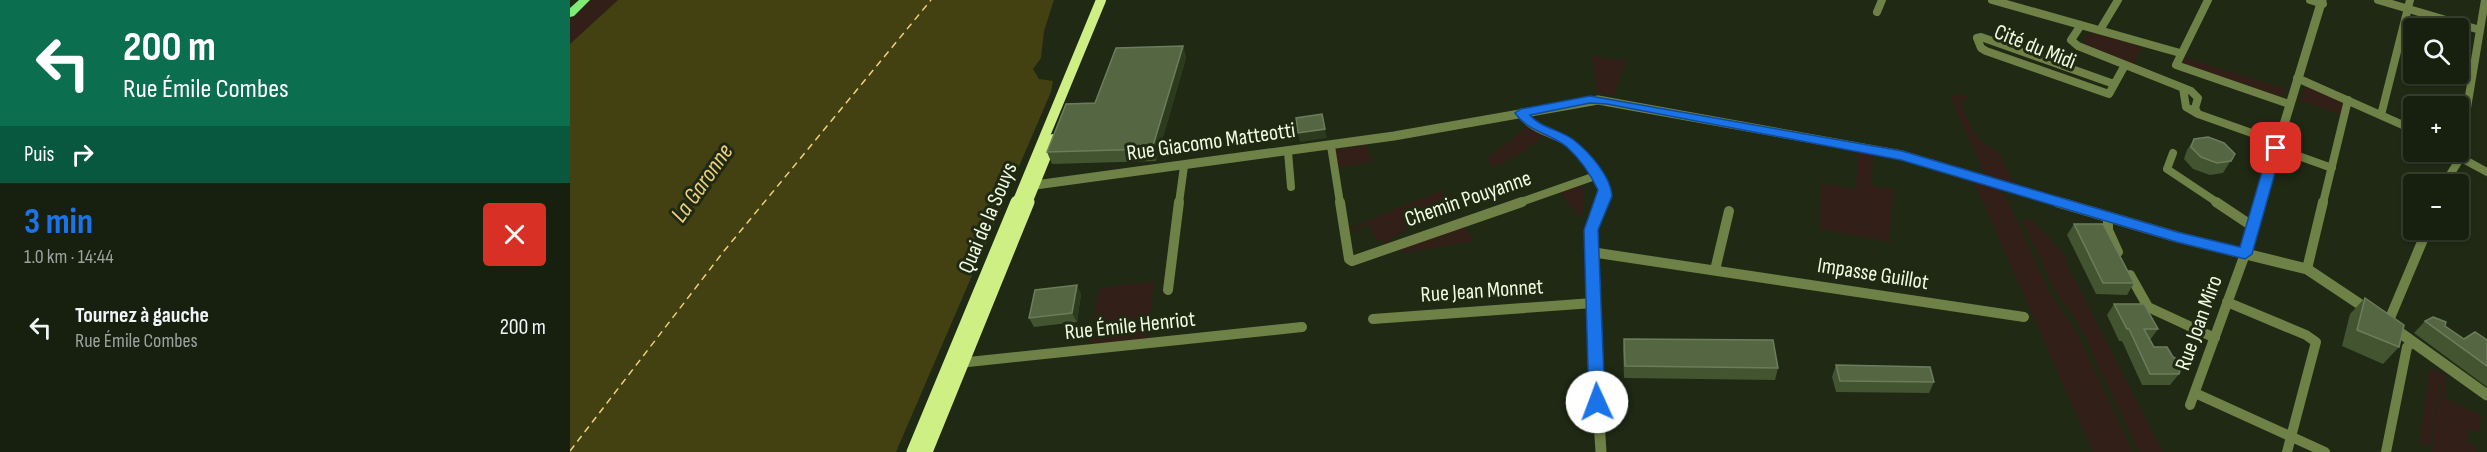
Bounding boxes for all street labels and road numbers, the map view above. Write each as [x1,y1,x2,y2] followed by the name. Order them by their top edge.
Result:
[1990,18,2080,76] street label: Cité du Midi
[1125,117,1297,167] street label: Rue Giacomo Matteotti
[953,158,1023,277] street label: Quai de la Souys
[1401,165,1535,233] street label: Chemin Pouyanne
[1815,252,1931,296] street label: Impasse Guillot
[2169,272,2229,374] street label: Rue Joan Miro
[1420,273,1545,309] street label: Rue Jean Monnet
[1063,306,1197,346] street label: Rue Émile Henriot

